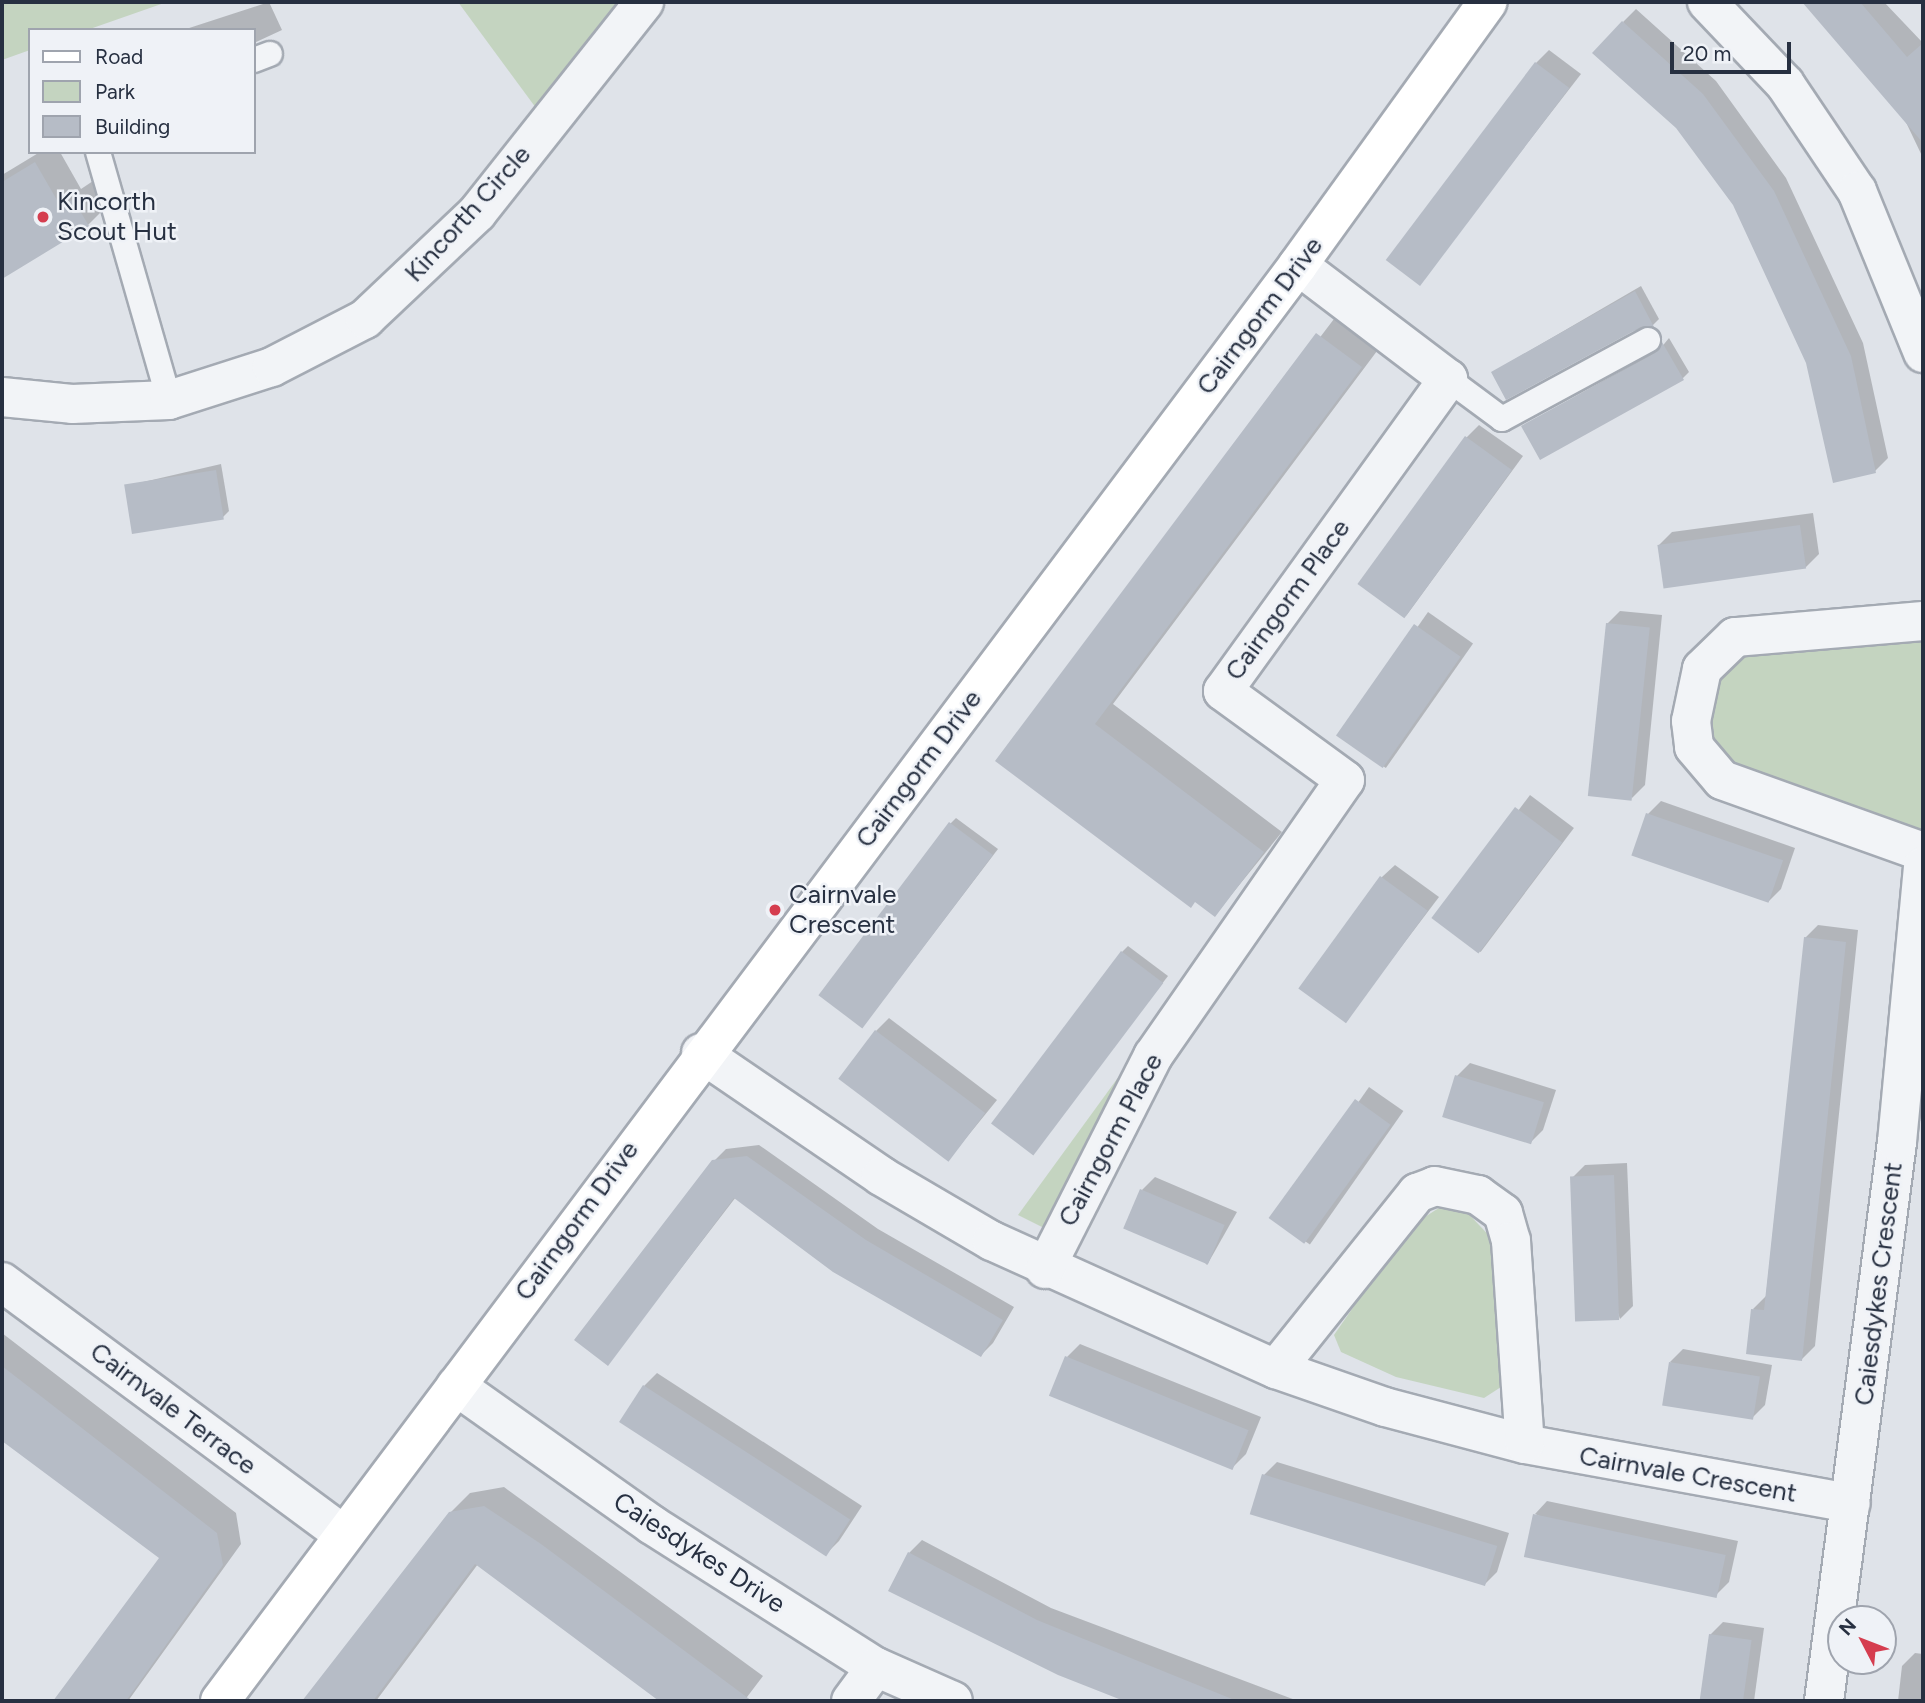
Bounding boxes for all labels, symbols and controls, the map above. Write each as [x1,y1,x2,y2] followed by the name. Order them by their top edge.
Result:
[28,28,256,154] legend
[1673,28,1794,72] scale bar
[1683,41,1731,66] text: 20 m
[95,44,143,69] text: Road
[95,79,135,104] text: Park
[95,114,170,139] text: Building
[399,139,537,289] street label: Kincorth Circle
[57,186,177,248] place label: Kincorth Scout Hut
[35,209,51,225] marker: Kincorth Scout Hut
[1191,231,1329,401] street label: Cairngorm Drive
[1219,513,1357,687] street label: Cairngorm Place
[850,684,988,854] street label: Cairngorm Drive
[789,879,897,940] place label: Cairnvale Crescent
[767,902,783,918] marker: Cairnvale Crescent
[1052,1048,1170,1232] street label: Cairngorm Place
[509,1135,645,1307] street label: Cairngorm Drive
[1849,1161,1909,1407] street label: Caiesdykes Crescent
[84,1336,262,1482] street label: Cairnvale Terrace
[1577,1441,1799,1509] street label: Cairnvale Crescent
[607,1486,791,1620] street label: Caiesdykes Drive
[1827,1605,1897,1675] north arrow
[1834,1614,1861,1640] text: N

